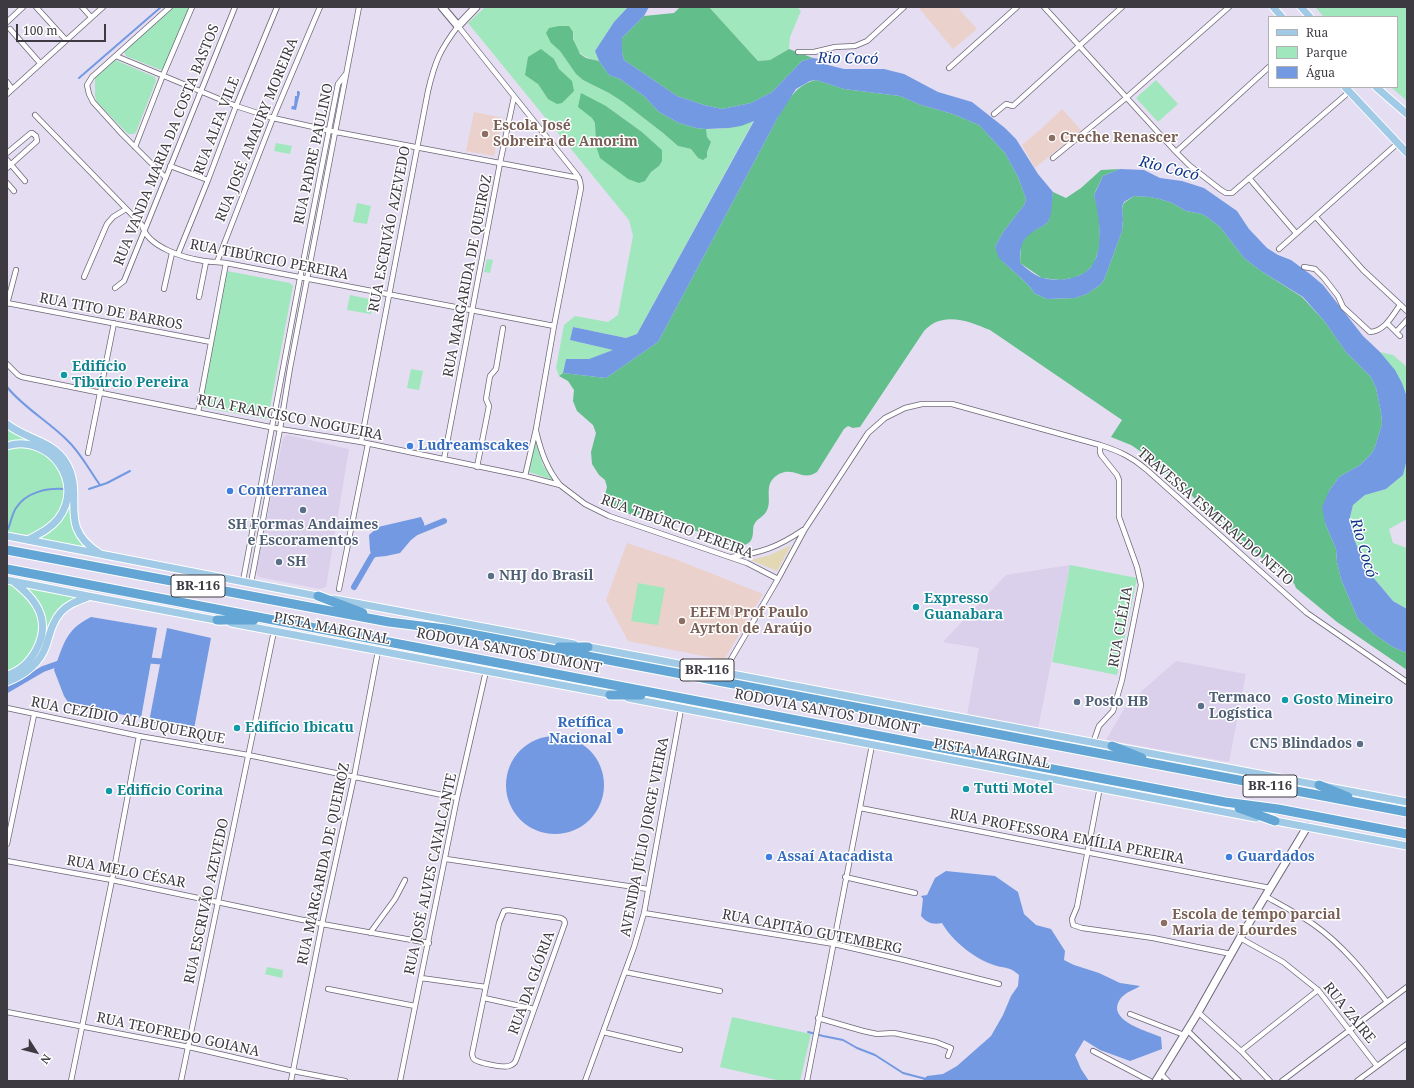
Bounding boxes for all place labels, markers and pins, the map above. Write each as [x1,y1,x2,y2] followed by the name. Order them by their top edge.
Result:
[493,118,638,150] place label: Escola José Sobreira de Amorim
[480,129,490,139] marker: Escola José Sobreira de Amorim
[1060,130,1178,146] place label: Creche Renascer
[1047,133,1057,143] marker: Creche Renascer
[72,359,189,392] place label: Edifício Tibúrcio Pereira
[59,370,69,380] marker: Edifício Tibúrcio Pereira
[418,438,529,454] place label: Ludreamscakes
[405,441,415,451] marker: Ludreamscakes
[238,483,327,499] place label: Conterranea
[225,486,235,496] marker: Conterranea
[298,505,308,515] marker: SH Formas Andaimes e Escoramentos
[228,517,378,550] place label: SH Formas Andaimes e Escoramentos
[287,554,307,570] place label: SH
[274,557,284,567] marker: SH
[499,568,593,584] place label: NHJ do Brasil
[486,571,496,581] marker: NHJ do Brasil
[924,591,1003,624] place label: Expresso Guanabara
[911,602,921,612] marker: Expresso Guanabara
[690,605,812,638] place label: EEFM Prof Paulo Ayrton de Araújo
[677,616,687,626] marker: EEFM Prof Paulo Ayrton de Araújo
[1209,690,1273,722] place label: Termaco Logística
[1293,692,1393,708] place label: Gosto Mineiro
[1085,694,1148,710] place label: Posto HB
[1280,695,1290,705] marker: Gosto Mineiro
[1072,697,1082,707] marker: Posto HB
[1196,701,1206,711] marker: Termaco Logística
[549,715,612,748] place label: Retífica Nacional
[245,720,354,736] place label: Edifício Ibicatu
[232,723,242,733] marker: Edifício Ibicatu
[615,726,625,736] marker: Retífica Nacional
[1250,736,1352,752] place label: CN5 Blindados
[1355,739,1365,749] marker: CN5 Blindados
[974,781,1053,797] place label: Tutti Motel
[117,783,223,799] place label: Edifício Corina
[961,784,971,794] marker: Tutti Motel
[104,786,114,796] marker: Edifício Corina
[777,849,893,865] place label: Assaí Atacadista
[1237,849,1315,865] place label: Guardados
[764,852,774,862] marker: Assaí Atacadista
[1224,852,1234,862] marker: Guardados
[1172,907,1341,940] place label: Escola de tempo parcial Maria de Lourdes
[1159,918,1169,928] marker: Escola de tempo parcial Maria de Lourdes

